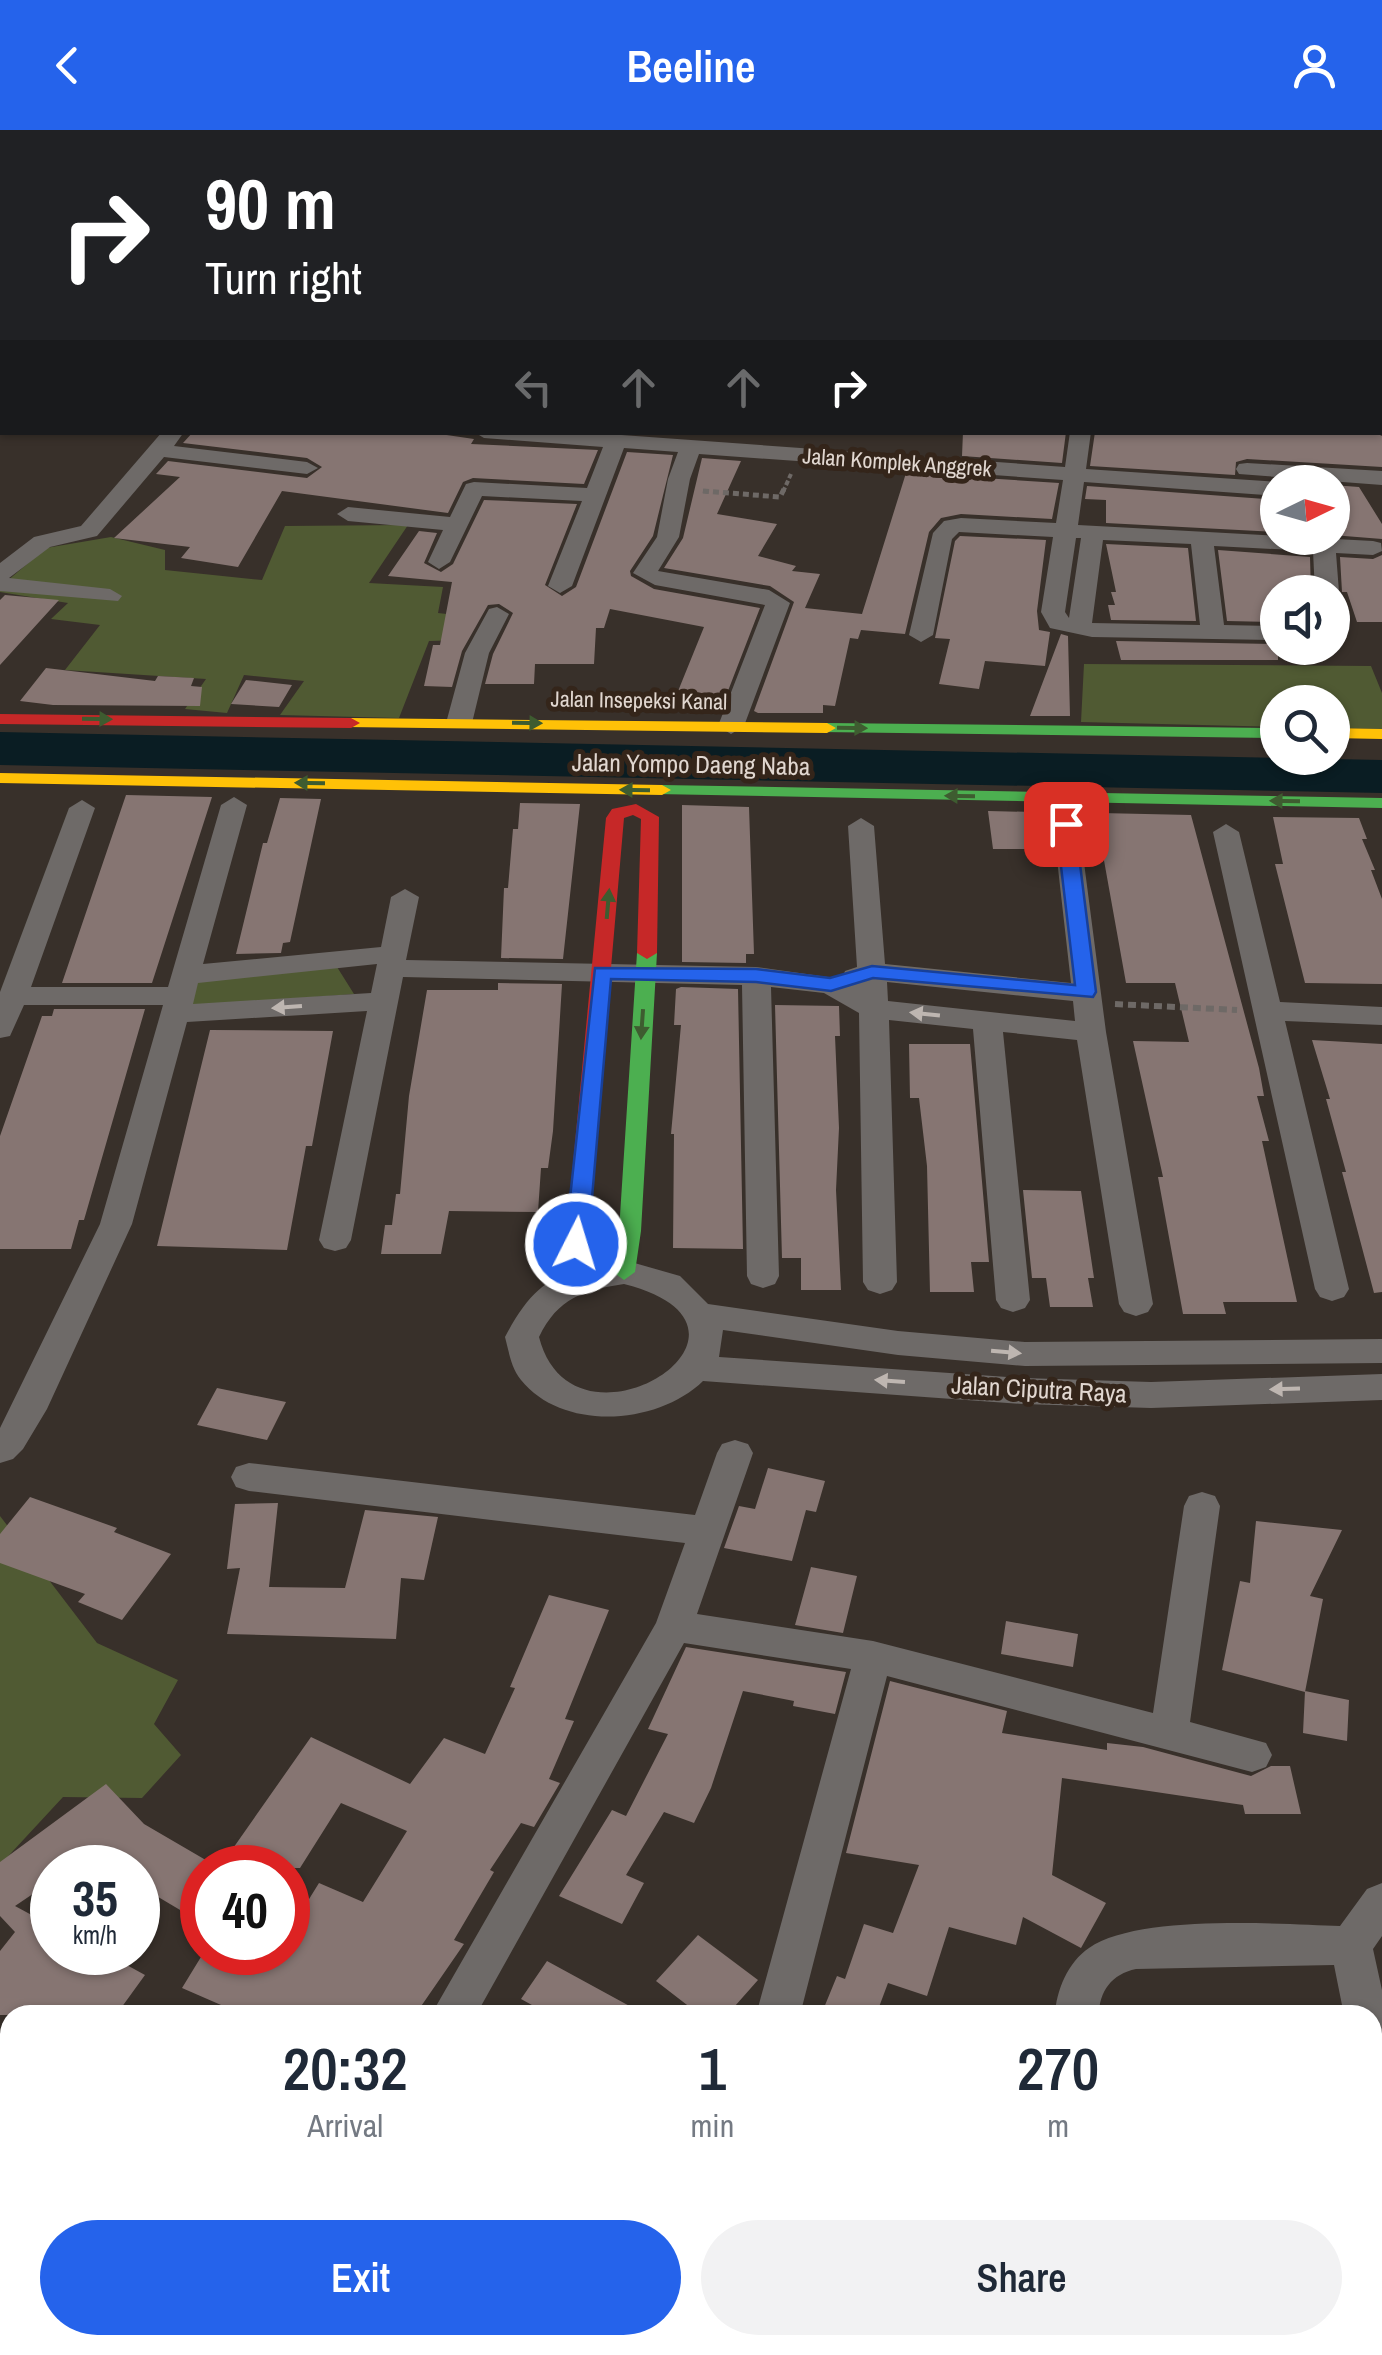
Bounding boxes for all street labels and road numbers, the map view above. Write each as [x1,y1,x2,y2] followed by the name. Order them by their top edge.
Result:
[801,440,994,484] street label: Jalan Komplek Anggrek
[550,683,728,717] street label: Jalan Insepeksi Kanal
[571,745,811,783] street label: Jalan Yompo Daeng Naba
[950,1367,1128,1411] street label: Jalan Ciputra Raya

